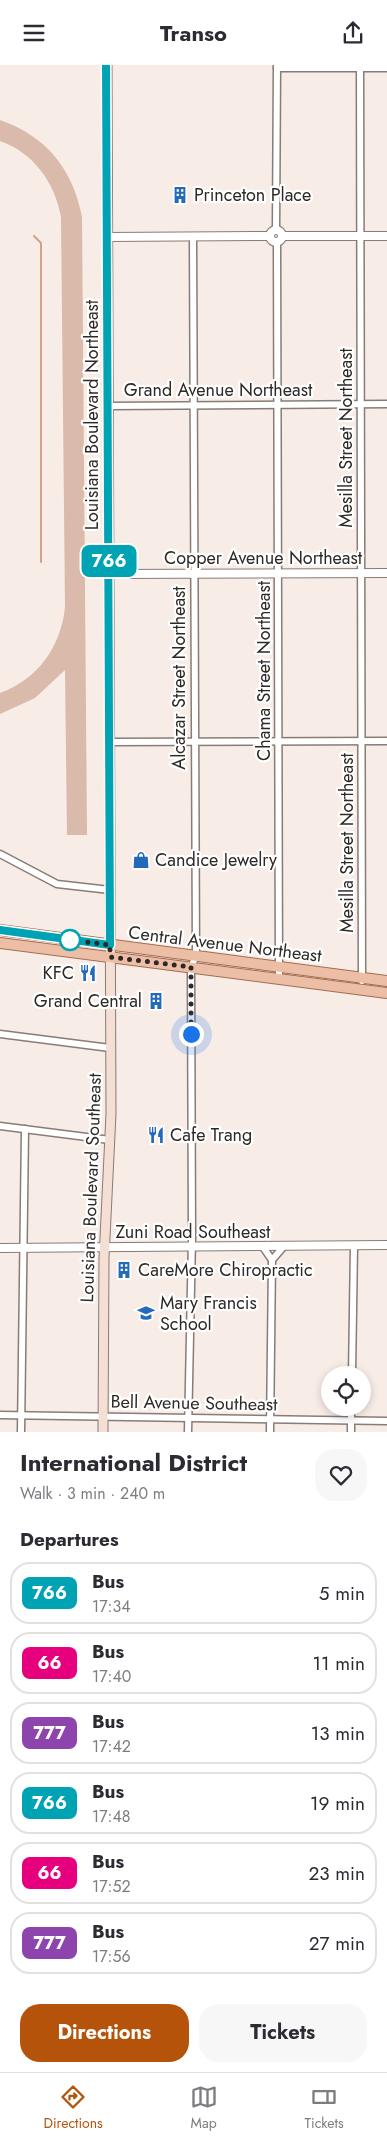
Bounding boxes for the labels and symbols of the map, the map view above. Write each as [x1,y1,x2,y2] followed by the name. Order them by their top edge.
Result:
[194,182,311,208] place label: Princeton Place
[170,185,190,205] building icon: Princeton Place
[79,299,105,530] street label: Louisiana Boulevard Northeast
[333,347,359,528] street label: Mesilla Street Northeast
[124,377,313,403] street label: Grand Avenue Northeast
[80,545,138,577] line badge: 766
[164,545,363,571] street label: Copper Avenue Northeast
[251,580,277,761] street label: Chama Street Northeast
[166,586,192,770] street label: Alcazar Street Northeast
[334,752,360,933] street label: Mesilla Street Northeast
[155,847,277,873] place label: Candice Jewelry
[131,850,151,870] shop icon: Candice Jewelry
[127,919,324,969] street label: Central Avenue Northeast
[59,929,81,951] unlabelled marker
[43,960,74,986] place label: KFC
[78,963,98,983] restaurant icon: KFC
[34,988,142,1014] place label: Grand Central
[146,991,166,1011] building icon: Grand Central
[179,1022,204,1047] your location
[74,1072,108,1303] street label: Louisiana Boulevard Southeast
[170,1122,252,1148] place label: Cafe Trang
[146,1125,166,1145] restaurant icon: Cafe Trang
[116,1219,271,1245] street label: Zuni Road Southeast
[138,1257,313,1283] place label: CareMore Chiropractic
[114,1260,134,1280] building icon: CareMore Chiropractic
[160,1290,257,1337] place label: Mary Francis School
[136,1303,156,1323] school or university icon: Mary Francis School
[110,1389,278,1417] street label: Bell Avenue Southeast

